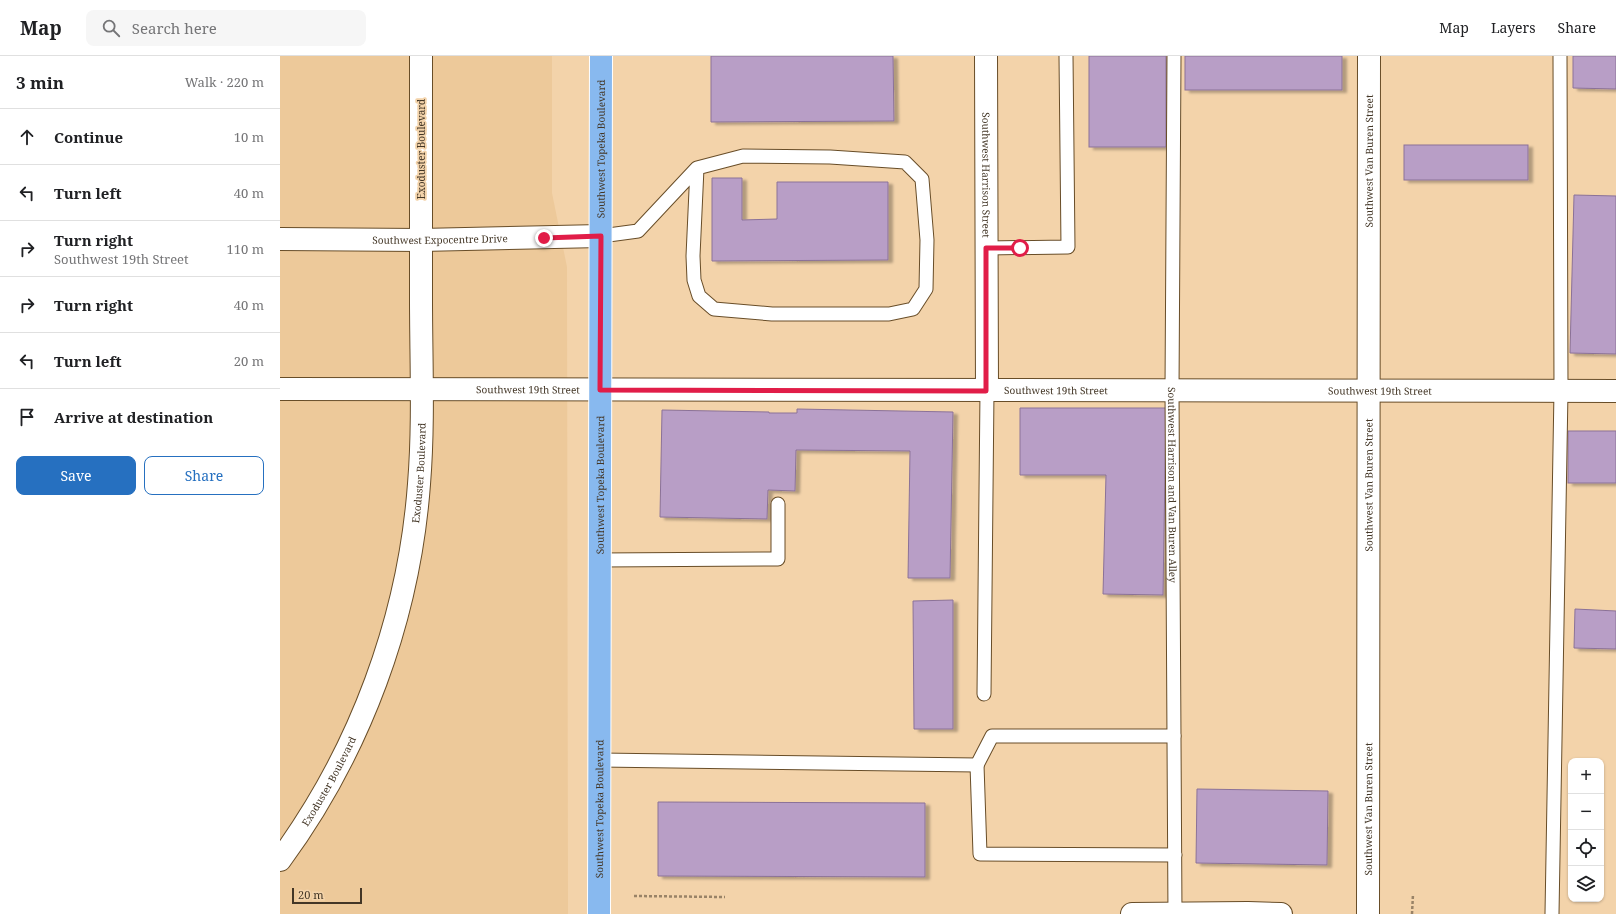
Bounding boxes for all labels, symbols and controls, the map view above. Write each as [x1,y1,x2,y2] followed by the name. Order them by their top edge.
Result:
[86,10,366,46] search box
[20,15,62,41] text: Map
[100,17,122,39] icon: search
[132,18,217,38] text: Search here
[1439,18,1469,37] text: Map
[1491,18,1536,37] text: Layers
[1558,18,1596,37] text: Share
[16,71,64,94] text: 3 min
[185,73,264,91] text: Walk · 220 m
[594,80,608,218] street label: Southwest Topeka Boulevard
[1362,94,1376,228] street label: Southwest Van Buren Street
[414,99,428,199] street label: Exoduster Boulevard
[979,112,994,238] street label: Southwest Harrison Street
[16,126,38,148] icon: ahead
[54,127,123,147] text: Continue
[234,128,264,146] text: 10 m
[16,182,38,204] icon: left
[54,183,122,203] text: Turn left
[234,184,264,202] text: 40 m
[535,229,553,247] route end
[54,230,133,250] text: Turn right
[372,231,508,247] street label: Southwest Expocentre Drive
[16,238,38,260] icon: right
[1011,239,1029,257] route start
[227,240,264,258] text: 110 m
[54,250,189,268] text: Southwest 19th Street
[16,294,38,316] icon: right
[54,295,133,315] text: Turn right
[234,296,264,314] text: 40 m
[16,350,38,372] icon: left
[54,351,122,371] text: Turn left
[234,352,264,370] text: 20 m
[476,382,580,396] street label: Southwest 19th Street
[1004,383,1108,397] street label: Southwest 19th Street
[1328,384,1432,398] street label: Southwest 19th Street
[1165,387,1180,583] street label: Southwest Harrison and Van Buren Alley
[16,406,38,428] icon: arrive
[54,407,213,427] text: Arrive at destination
[593,416,607,554] street label: Southwest Topeka Boulevard
[1361,418,1376,552] street label: Southwest Van Buren Street
[408,423,429,524] street label: Exoduster Boulevard
[16,456,136,495] button: Save
[144,456,264,495] button: Share
[298,734,359,829] street label: Exoduster Boulevard
[592,740,606,878] street label: Southwest Topeka Boulevard
[1361,742,1375,876] street label: Southwest Van Buren Street
[1568,758,1604,902] map controls
[1568,758,1604,794] button: +
[1568,794,1604,830] button: −
[1568,830,1604,866] button: locate
[1568,866,1604,902] button: layers
[292,886,362,905] scale bar
[298,887,324,902] text: 20 m

